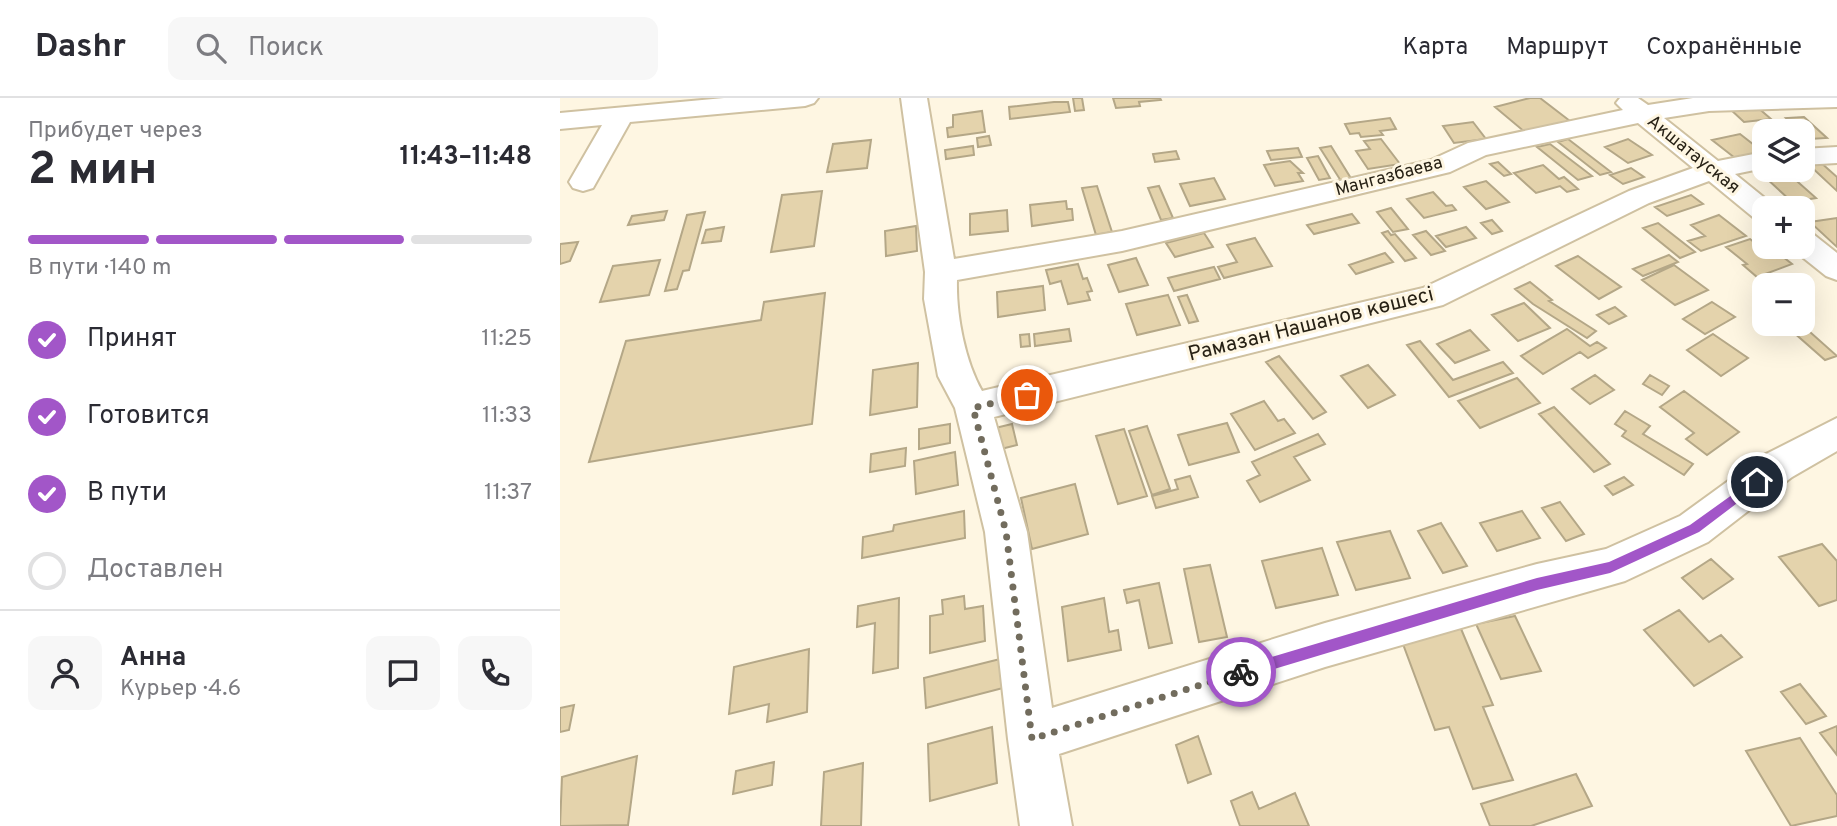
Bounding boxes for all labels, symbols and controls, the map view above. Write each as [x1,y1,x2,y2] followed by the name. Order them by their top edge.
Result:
[168,17,658,80] search box
[35,27,126,69] text: Dashr
[192,29,230,67] icon: search
[248,32,324,65] text: Поиск
[1402,33,1468,63] text: Карта
[1506,33,1608,63] text: Маршрут
[1646,33,1802,63] text: Сохранённые
[1642,111,1744,199] street label: Акшатауская
[28,117,203,146] text: Прибудет через
[1752,119,1815,336] map controls
[1752,119,1815,182] button: layers
[400,141,532,174] text: 11:43–11:48
[28,142,157,201] text: 2 мин
[1333,152,1445,202] street label: Мангазбаева
[1752,196,1815,259] button: +
[28,254,172,283] text: В пути · 140 m
[1752,273,1815,336] button: −
[1185,281,1437,369] street label: Рамазан Нашанов көшесі
[28,321,66,359] icon: check
[87,323,177,356] text: Принят
[481,325,532,354] text: 11:25
[997,365,1057,425] pin
[1008,376,1046,414] icon: bag
[28,398,66,436] icon: check
[87,400,210,433] text: Готовится
[482,402,532,431] text: 11:33
[1727,452,1787,512] pin
[1738,463,1776,501] icon: home
[28,475,66,513] icon: check
[87,477,167,510] text: В пути
[484,479,532,508] text: 11:37
[87,554,223,587] text: Доставлен
[28,636,102,710] button: person
[366,636,440,710] button: chat
[458,636,532,710] button: phone
[1206,637,1276,707] courier
[120,642,186,675] text: Анна
[1222,653,1260,691] icon: bike
[120,675,241,704] text: Курьер · 4.6

